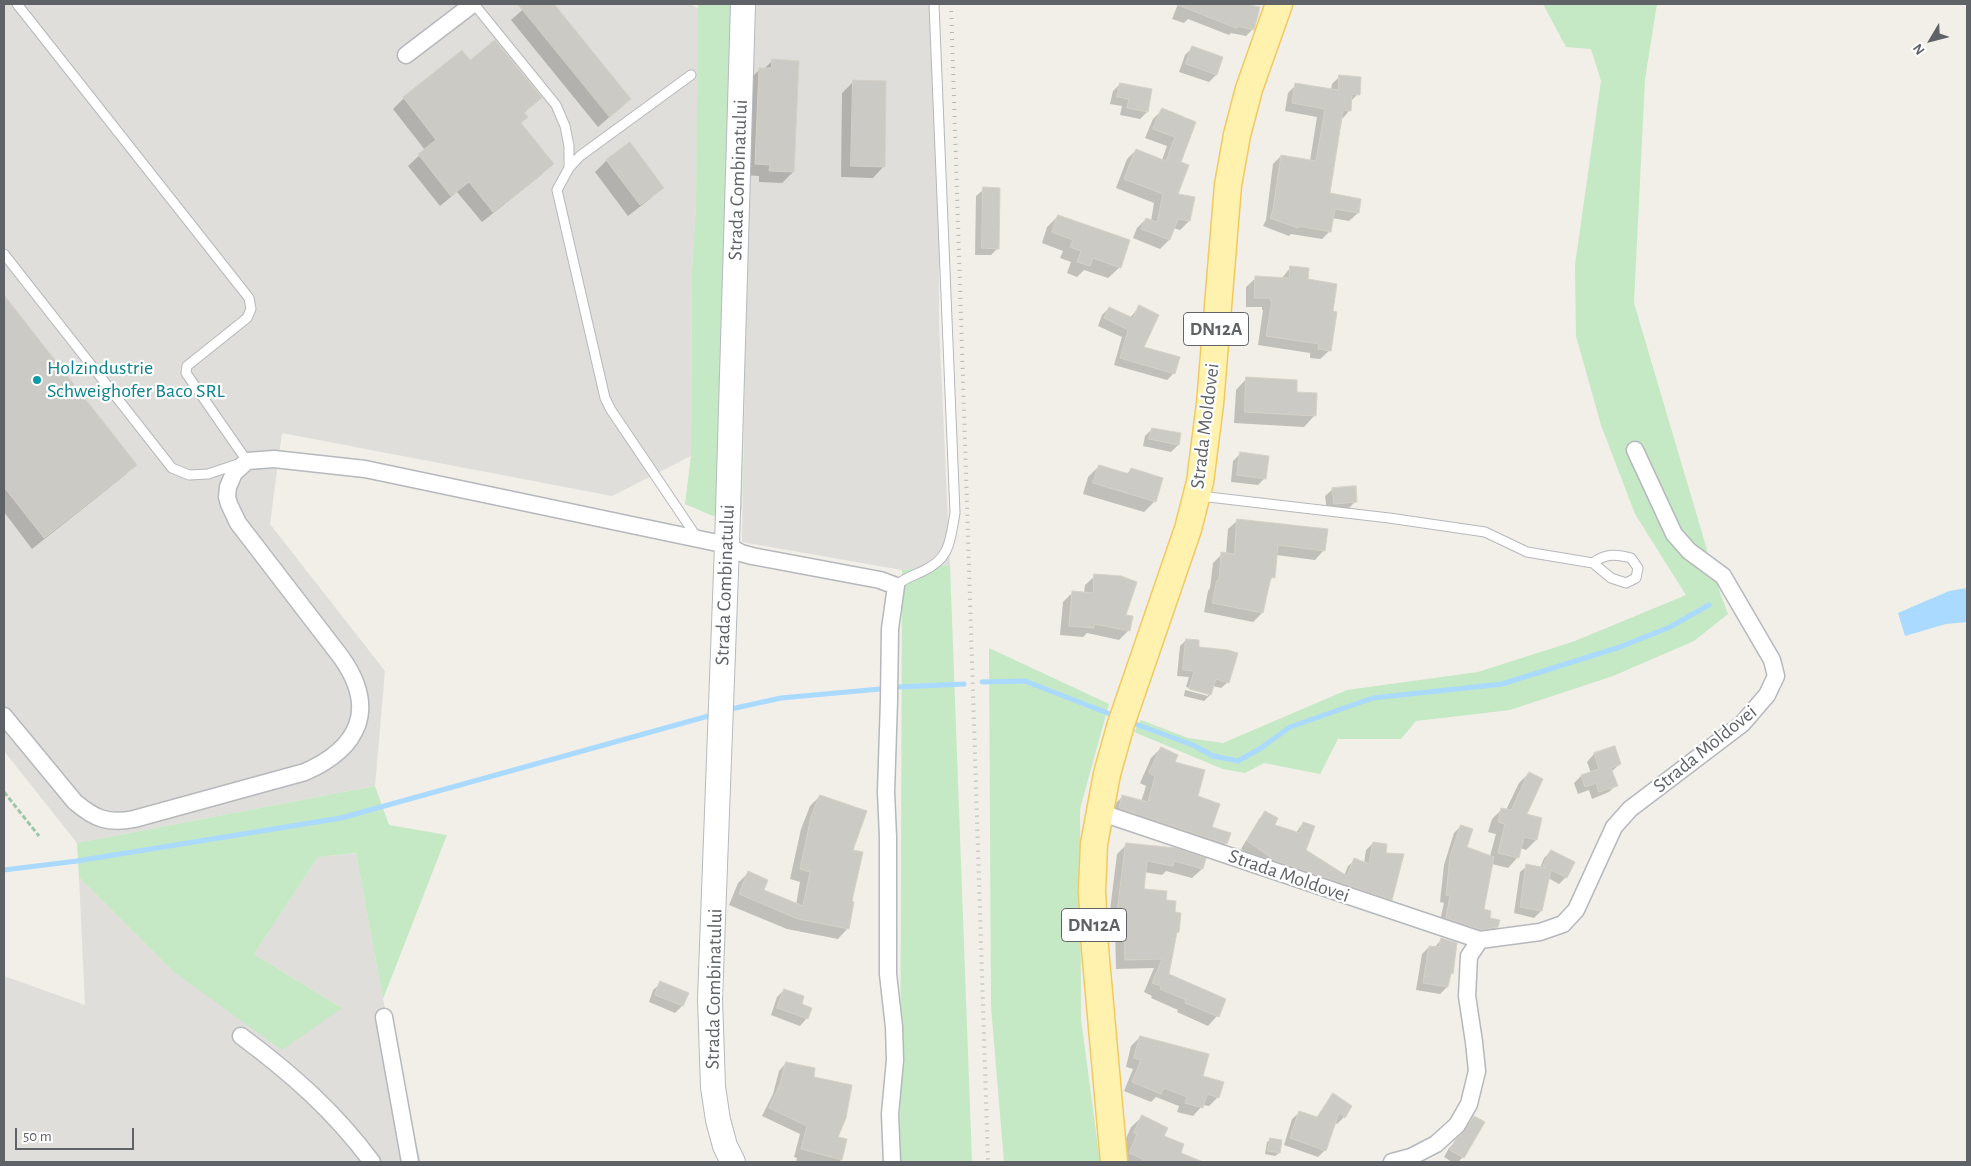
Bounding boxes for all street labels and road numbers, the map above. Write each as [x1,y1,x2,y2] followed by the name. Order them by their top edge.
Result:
[723,99,753,261] street label: Strada Combinatului
[1184,312,1248,346] road number: DN12A
[1185,362,1225,490] street label: Strada Moldovei
[710,504,740,666] street label: Strada Combinatului
[1648,700,1762,798] street label: Strada Moldovei
[1225,844,1353,908] street label: Strada Moldovei
[701,908,727,1070] street label: Strada Combinatului
[1062,908,1126,942] road number: DN12A

